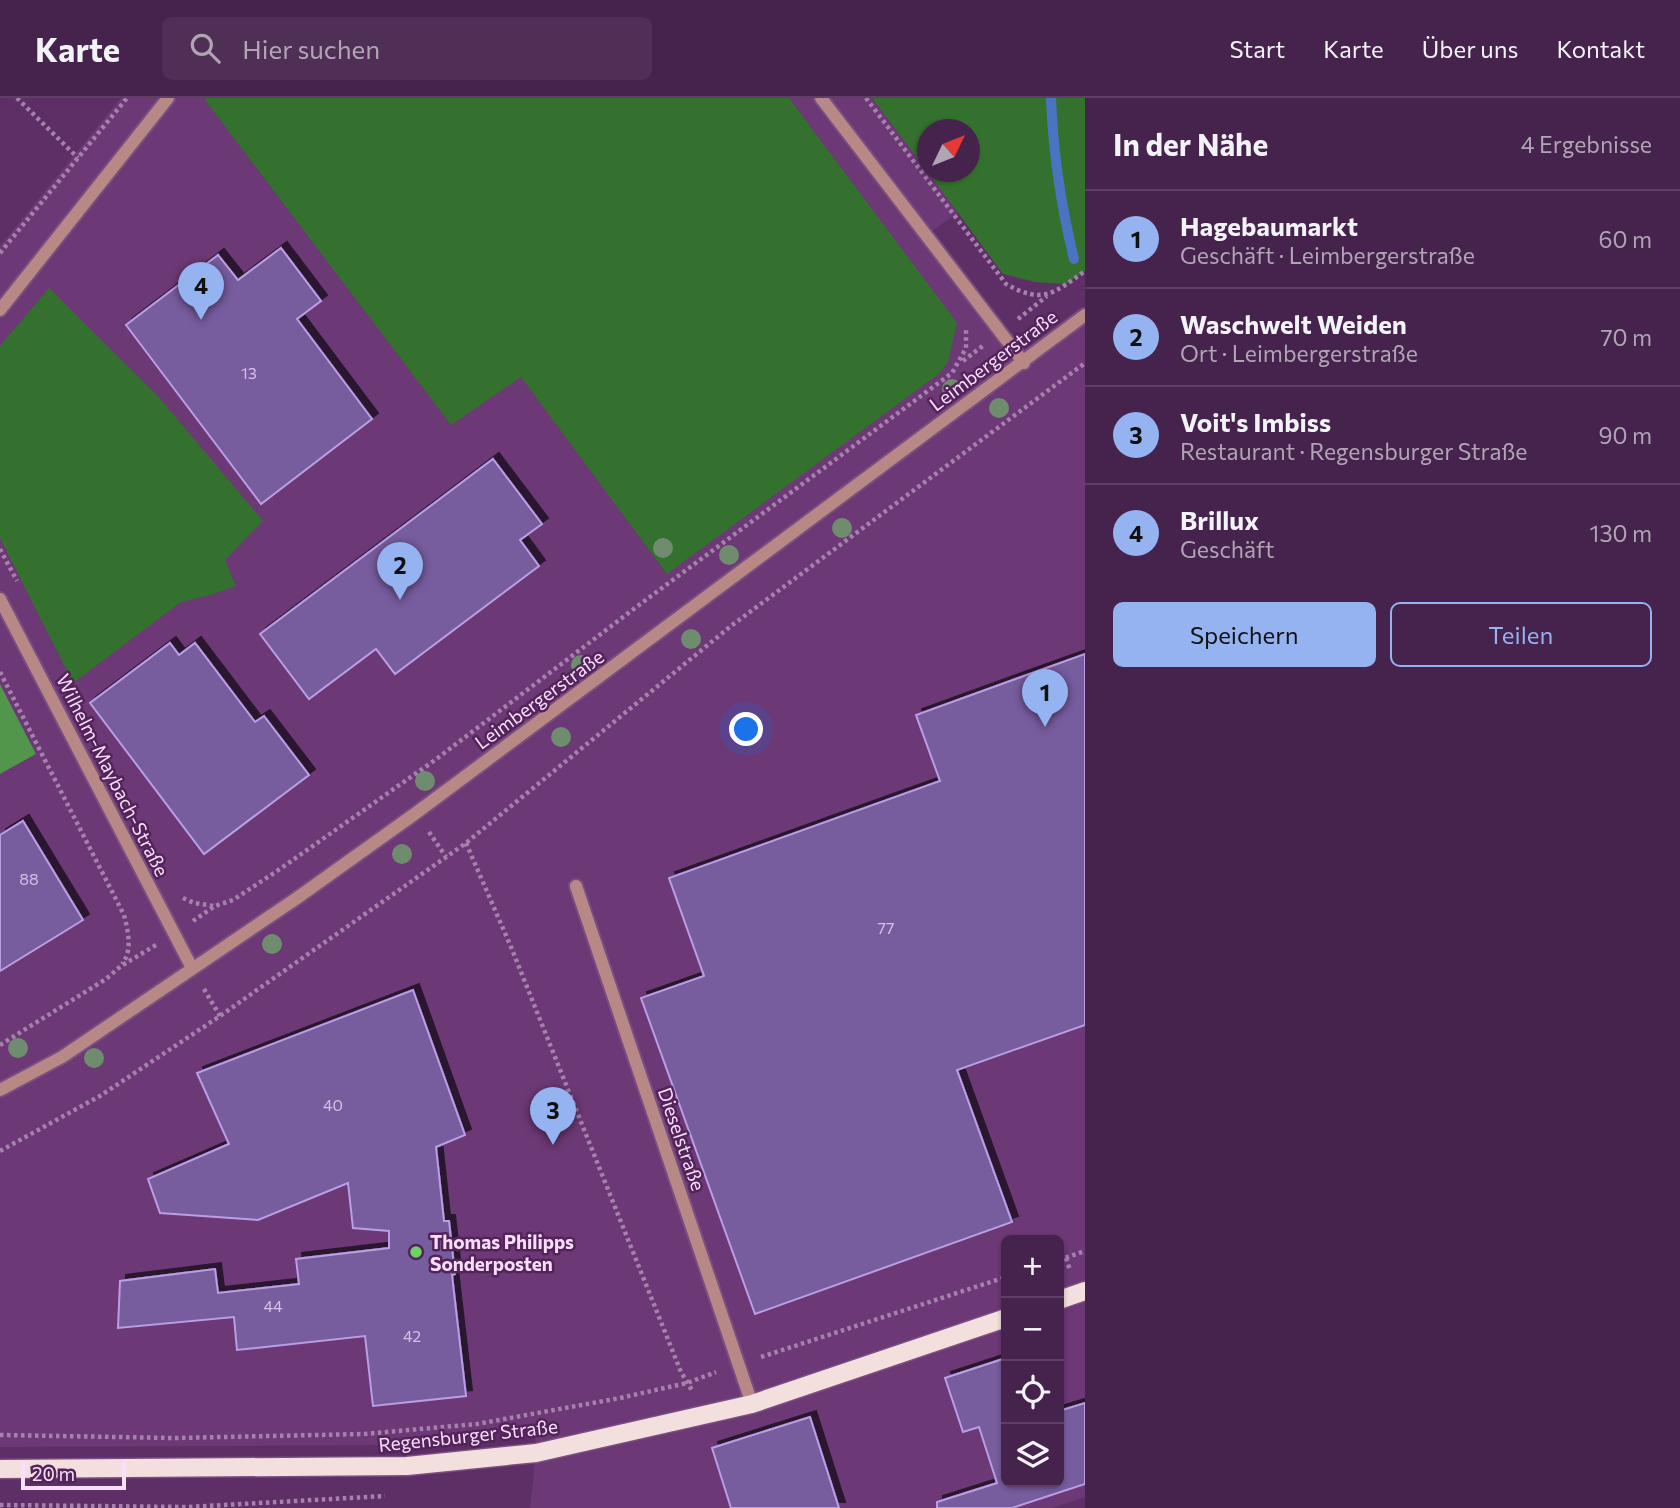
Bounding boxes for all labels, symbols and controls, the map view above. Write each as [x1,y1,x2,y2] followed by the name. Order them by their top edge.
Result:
[162,17,652,80] search box
[35,28,120,69] text: Karte
[186,29,224,67] icon: search
[242,33,380,64] text: Hier suchen
[1230,34,1285,63] text: Start
[1323,34,1384,63] text: Karte
[1422,34,1518,63] text: Über uns
[1556,34,1645,63] text: Kontakt
[917,119,980,182] north arrow
[1113,125,1268,162] text: In der Nähe
[1521,130,1652,158] text: 4 Ergebnisse
[1180,210,1358,241] text: Hagebaumarkt
[1131,225,1141,253] text: 1
[1599,225,1652,253] text: 60 m
[1180,241,1475,269] text: Geschäft · Leimbergerstraße
[178,262,224,320] pin: 4
[925,305,1061,415] street label: Leimbergerstraße
[1180,308,1407,339] text: Waschwelt Weiden
[1129,323,1143,351] text: 2
[1600,323,1652,351] text: 70 m
[1180,339,1418,367] text: Ort · Leimbergerstraße
[241,363,257,382] house number: 13
[1180,406,1331,437] text: Voit's Imbiss
[1129,421,1143,449] text: 3
[1599,421,1652,449] text: 90 m
[1180,437,1527,465] text: Restaurant · Regensburger Straße
[1180,504,1259,535] text: Brillux
[1129,519,1143,547] text: 4
[1590,519,1652,547] text: 130 m
[1180,535,1274,563] text: Geschäft
[377,542,423,600] pin: 2
[1113,602,1376,667] button: Speichern
[1390,602,1652,667] button: Teilen
[470,644,608,754] street label: Leimbergerstraße
[1022,669,1068,727] pin: 1
[52,670,174,880] street label: Wilhelm-Maybach-Straße
[729,712,763,746] your location
[19,869,39,888] house number: 88
[878,918,894,937] house number: 77
[654,1084,710,1194] street label: Dieselstraße
[530,1087,576,1145] pin: 3
[323,1095,343,1114] house number: 40
[430,1230,574,1275] place label: Thomas Philipps Sonderposten
[1001,1235,1064,1487] map controls
[1001,1235,1064,1298] button: +
[408,1244,424,1260] marker: Thomas Philipps Sonderposten
[263,1296,283,1315] house number: 44
[1001,1298,1064,1361] button: −
[403,1326,421,1345] house number: 42
[1001,1361,1064,1424] button: locate
[377,1414,559,1456] street label: Regensburger Straße
[1001,1424,1064,1487] button: layers
[21,1459,126,1491] scale bar
[32,1462,75,1485] text: 20 m

